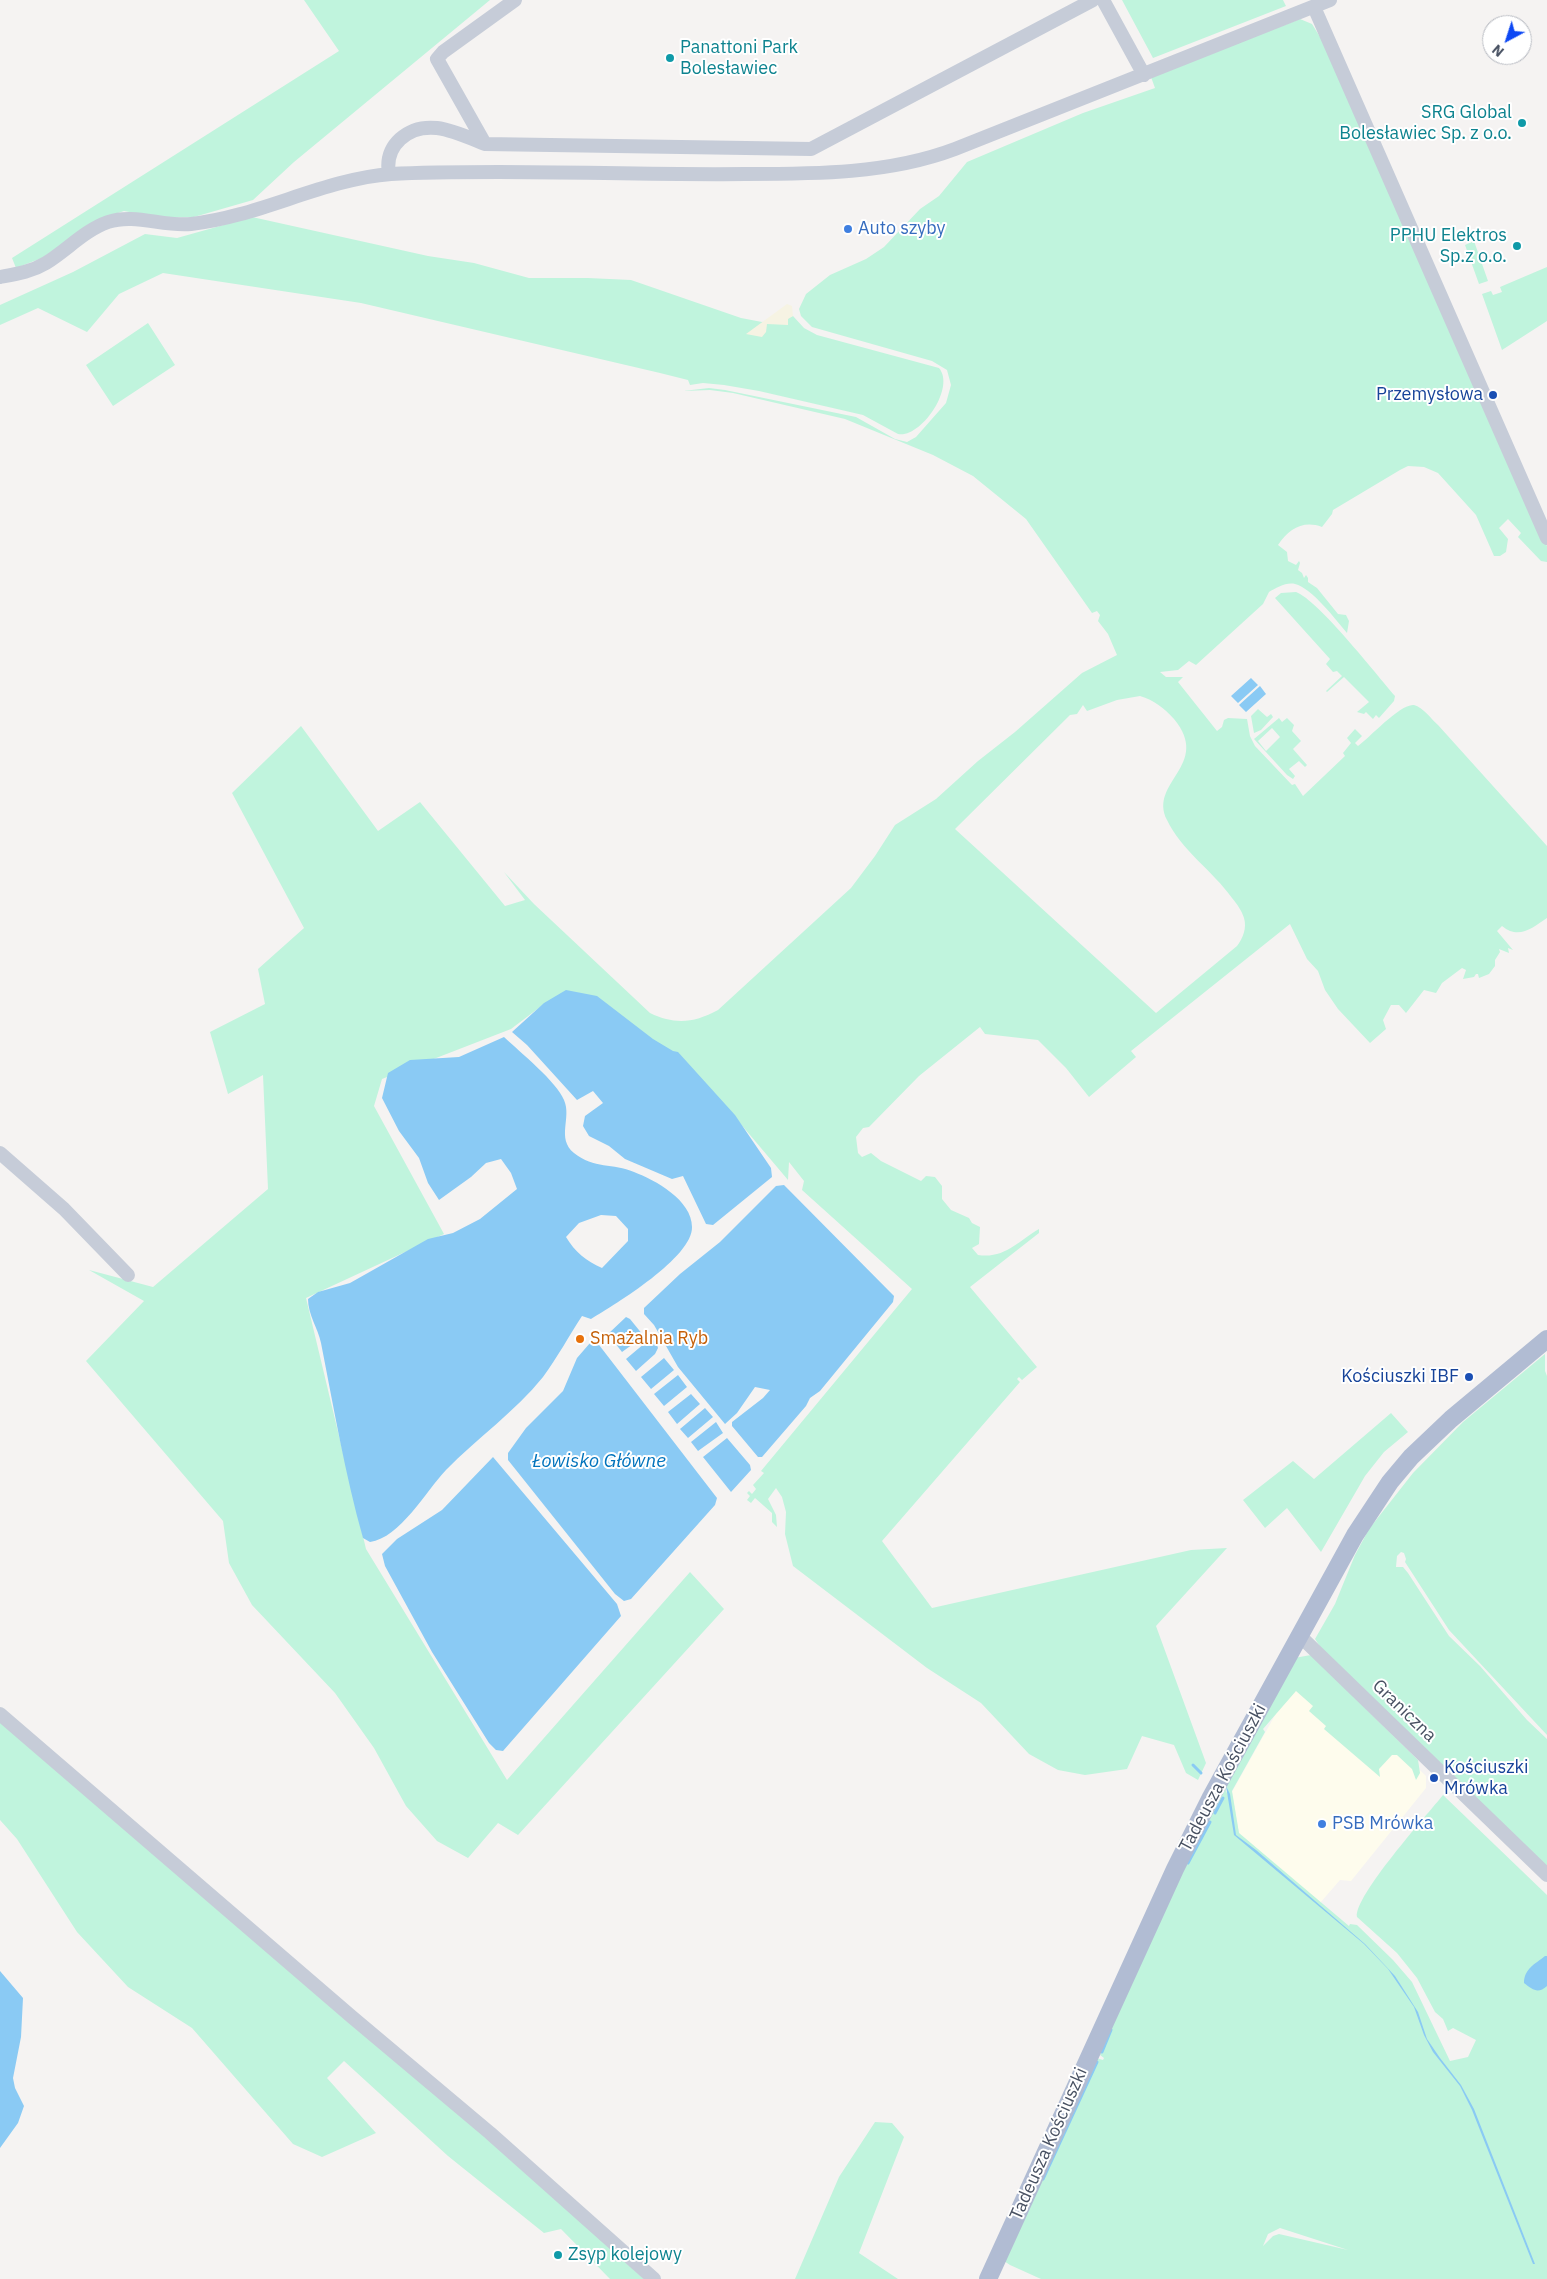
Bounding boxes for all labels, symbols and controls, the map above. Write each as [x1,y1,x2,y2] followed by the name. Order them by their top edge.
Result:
[1482,15,1532,65] north arrow
[680,37,798,80] place label: Panattoni Park Bolesławiec
[1488,41,1508,61] text: N
[664,52,676,64] marker: Panattoni Park Bolesławiec
[1339,102,1512,144] place label: SRG Global Bolesławiec Sp. z o.o.
[1516,117,1528,129] marker: SRG Global Bolesławiec Sp. z o.o.
[858,218,946,240] place label: Auto szyby
[842,223,854,235] marker: Auto szyby
[1390,225,1507,268] place label: PPHU Elektros Sp.z o.o.
[1511,240,1523,252] marker: PPHU Elektros Sp.z o.o.
[1376,384,1483,406] place label: Przemysłowa
[1487,389,1499,401] marker: Przemysłowa
[590,1328,708,1350] place label: Smażalnia Ryb
[574,1333,586,1345] marker: Smażalnia Ryb
[1341,1366,1459,1388] place label: Kościuszki IBF
[1463,1371,1475,1383] marker: Kościuszki IBF
[532,1451,666,1473] water label: Łowisko Główne
[1368,1675,1440,1747] street label: Graniczna
[1175,1700,1271,1856] street label: Tadeusza Kościuszki
[1444,1757,1529,1800] place label: Kościuszki Mrówka
[1428,1772,1440,1784] marker: Kościuszki Mrówka
[1332,1813,1433,1835] place label: PSB Mrówka
[1316,1818,1328,1830] marker: PSB Mrówka
[1006,2064,1092,2224] street label: Tadeusza Kościuszki
[568,2244,682,2266] place label: Zsyp kolejowy
[552,2249,564,2261] marker: Zsyp kolejowy

